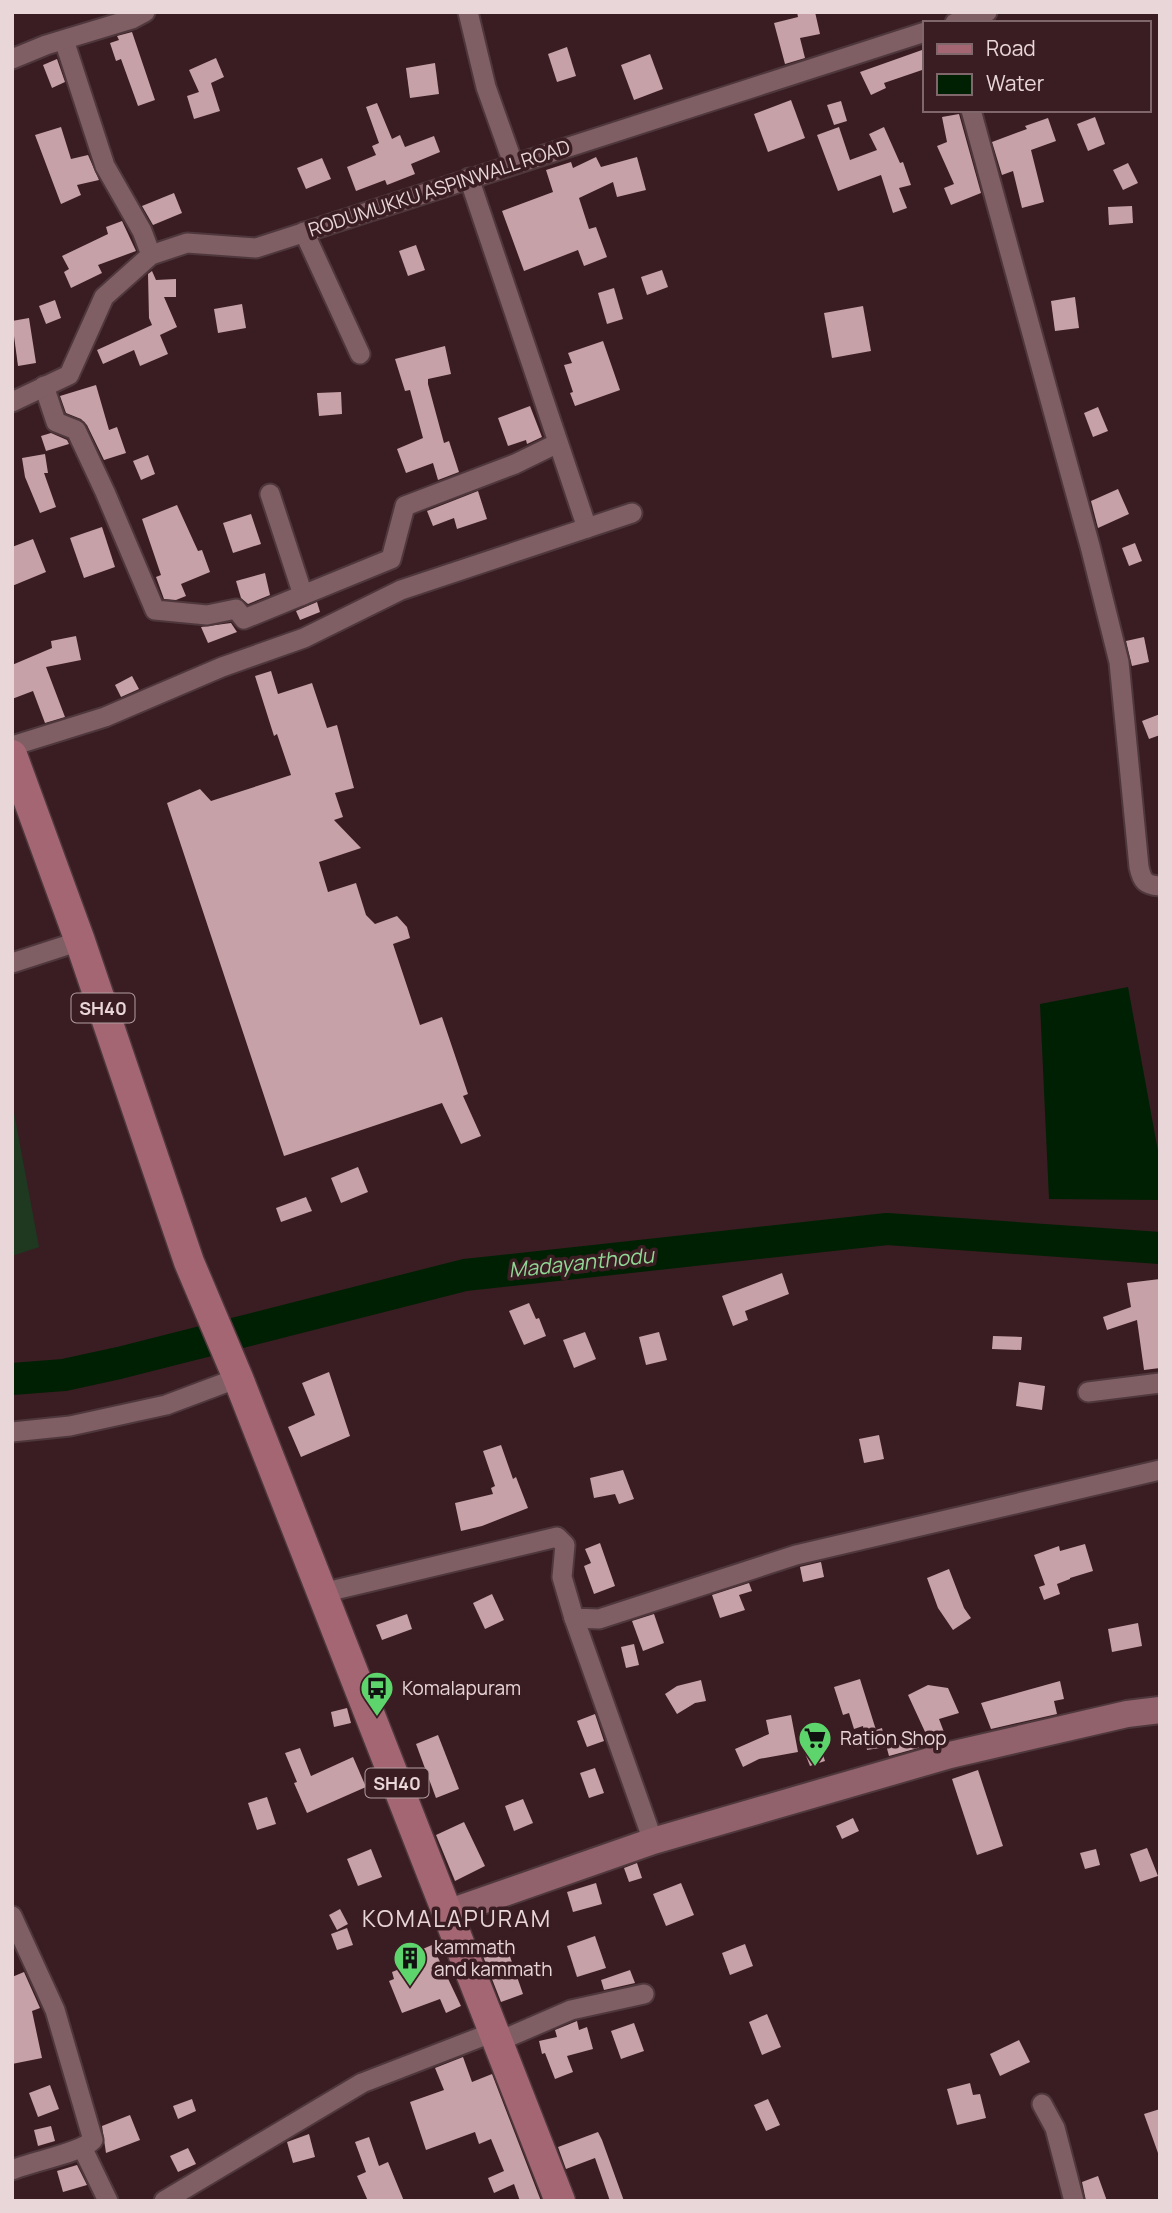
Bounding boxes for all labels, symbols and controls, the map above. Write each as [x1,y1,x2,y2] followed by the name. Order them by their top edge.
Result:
[923,21,1151,112] legend
[986,34,1036,62] text: Road
[986,69,1045,97] text: Water
[305,133,573,243] street label: RODUMUKKU ASPINWALL ROAD
[72,993,134,1023] road number: SH40
[507,1240,656,1284] water label: Madayanthodu
[358,1669,396,1718] bus stop icon: Komalapuram
[402,1675,521,1701] place label: Komalapuram
[796,1719,834,1768] supermarket icon: Ration Shop
[840,1725,946,1751] place label: Ration Shop
[366,1768,428,1798] road number: SH40
[362,1902,552,1934] district label: KOMALAPURAM
[434,1934,553,1982] place label: kammath and kammath
[391,1939,429,1988] building icon: kammath and kammath

